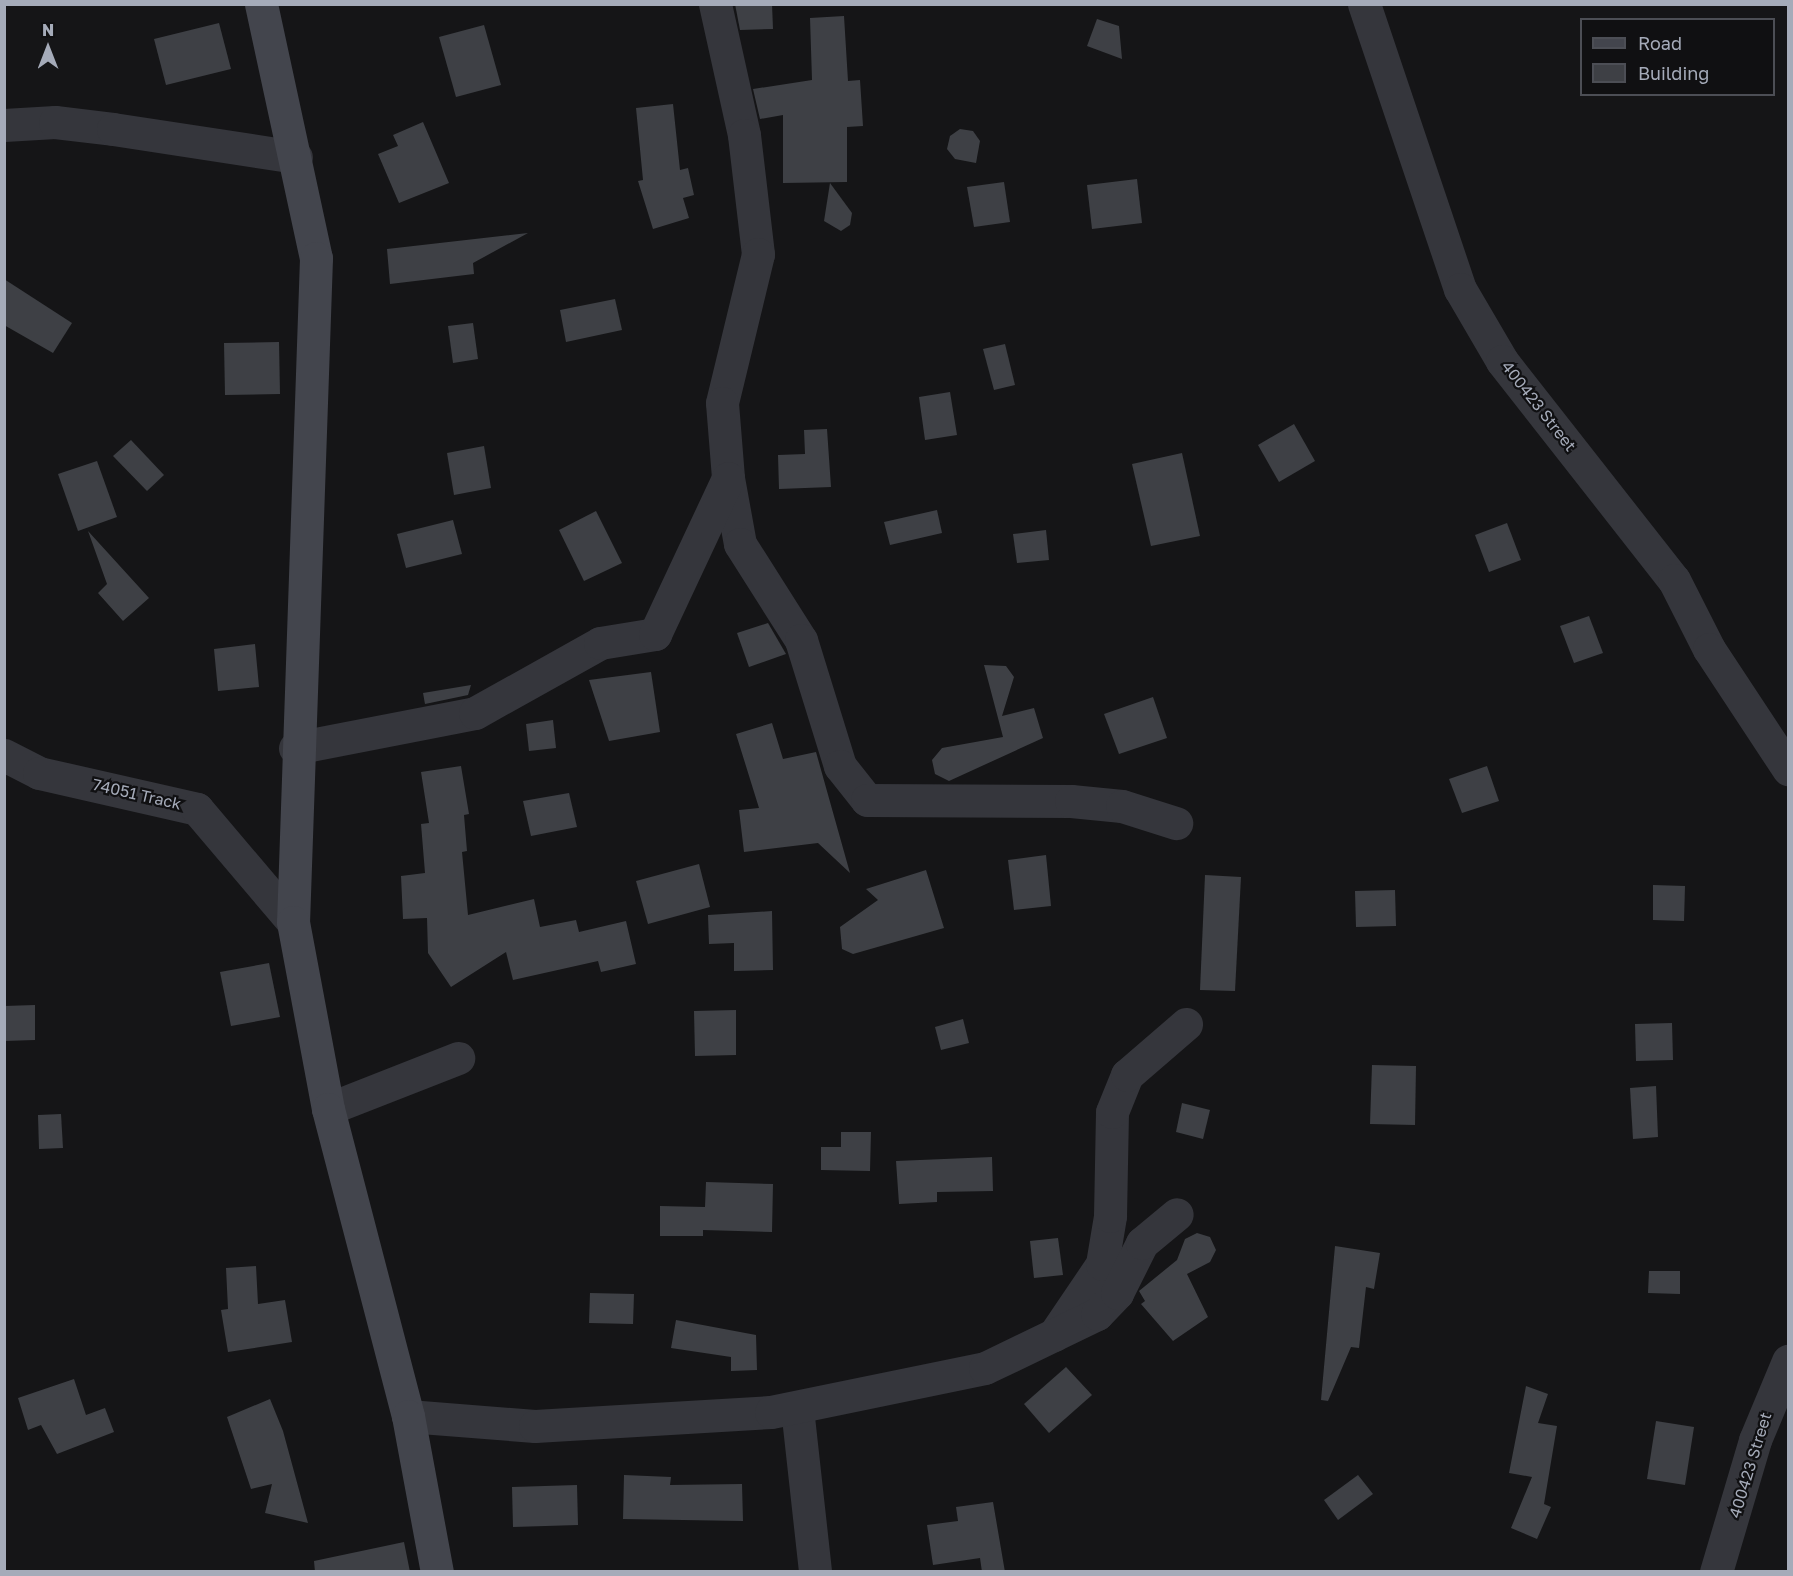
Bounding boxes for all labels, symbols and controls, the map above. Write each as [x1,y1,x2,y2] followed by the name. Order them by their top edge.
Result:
[18,18,78,78] north arrow
[1580,18,1775,96] legend
[42,20,54,40] text: N
[1638,32,1682,54] text: Road
[1638,62,1709,84] text: Building
[1498,357,1580,455] street label: 400423 Street
[91,774,183,814] street label: 74051 Track
[1725,1410,1775,1520] street label: 400423 Street

